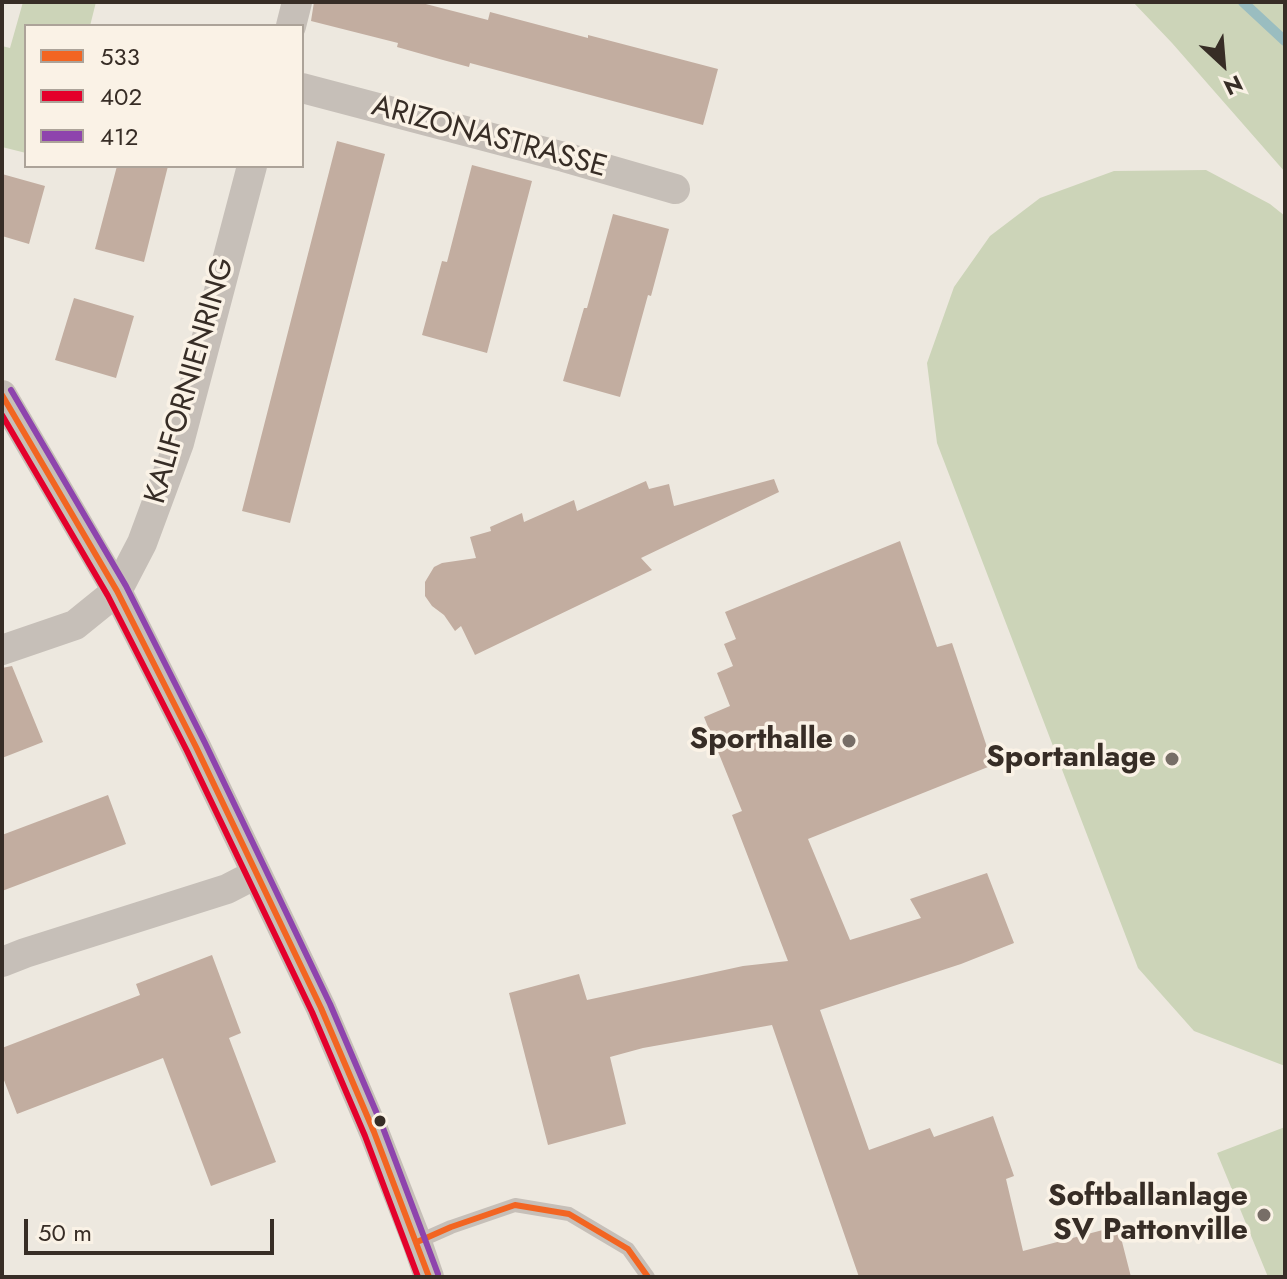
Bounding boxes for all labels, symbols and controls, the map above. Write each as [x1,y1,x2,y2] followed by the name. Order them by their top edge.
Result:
[24,24,304,168] legend
[1183,24,1263,104] north arrow
[100,39,140,74] text: 533
[1219,67,1248,104] text: N
[100,79,142,114] text: 402
[368,89,610,187] street label: ARIZONASTRASSE
[100,119,138,154] text: 412
[139,254,243,508] street label: KALIFORNIENRING
[690,723,833,759] place label: Sporthalle
[840,732,858,750] marker: Sporthalle
[986,741,1156,777] place label: Sportanlage
[1163,750,1181,768] marker: Sportanlage
[372,1113,388,1129] unlabelled marker
[1048,1180,1248,1250] place label: Softballanlage SV Pattonville
[28,1203,278,1253] scale bar
[1255,1206,1273,1224] marker: Softballanlage SV Pattonville
[38,1215,92,1250] text: 50 m

